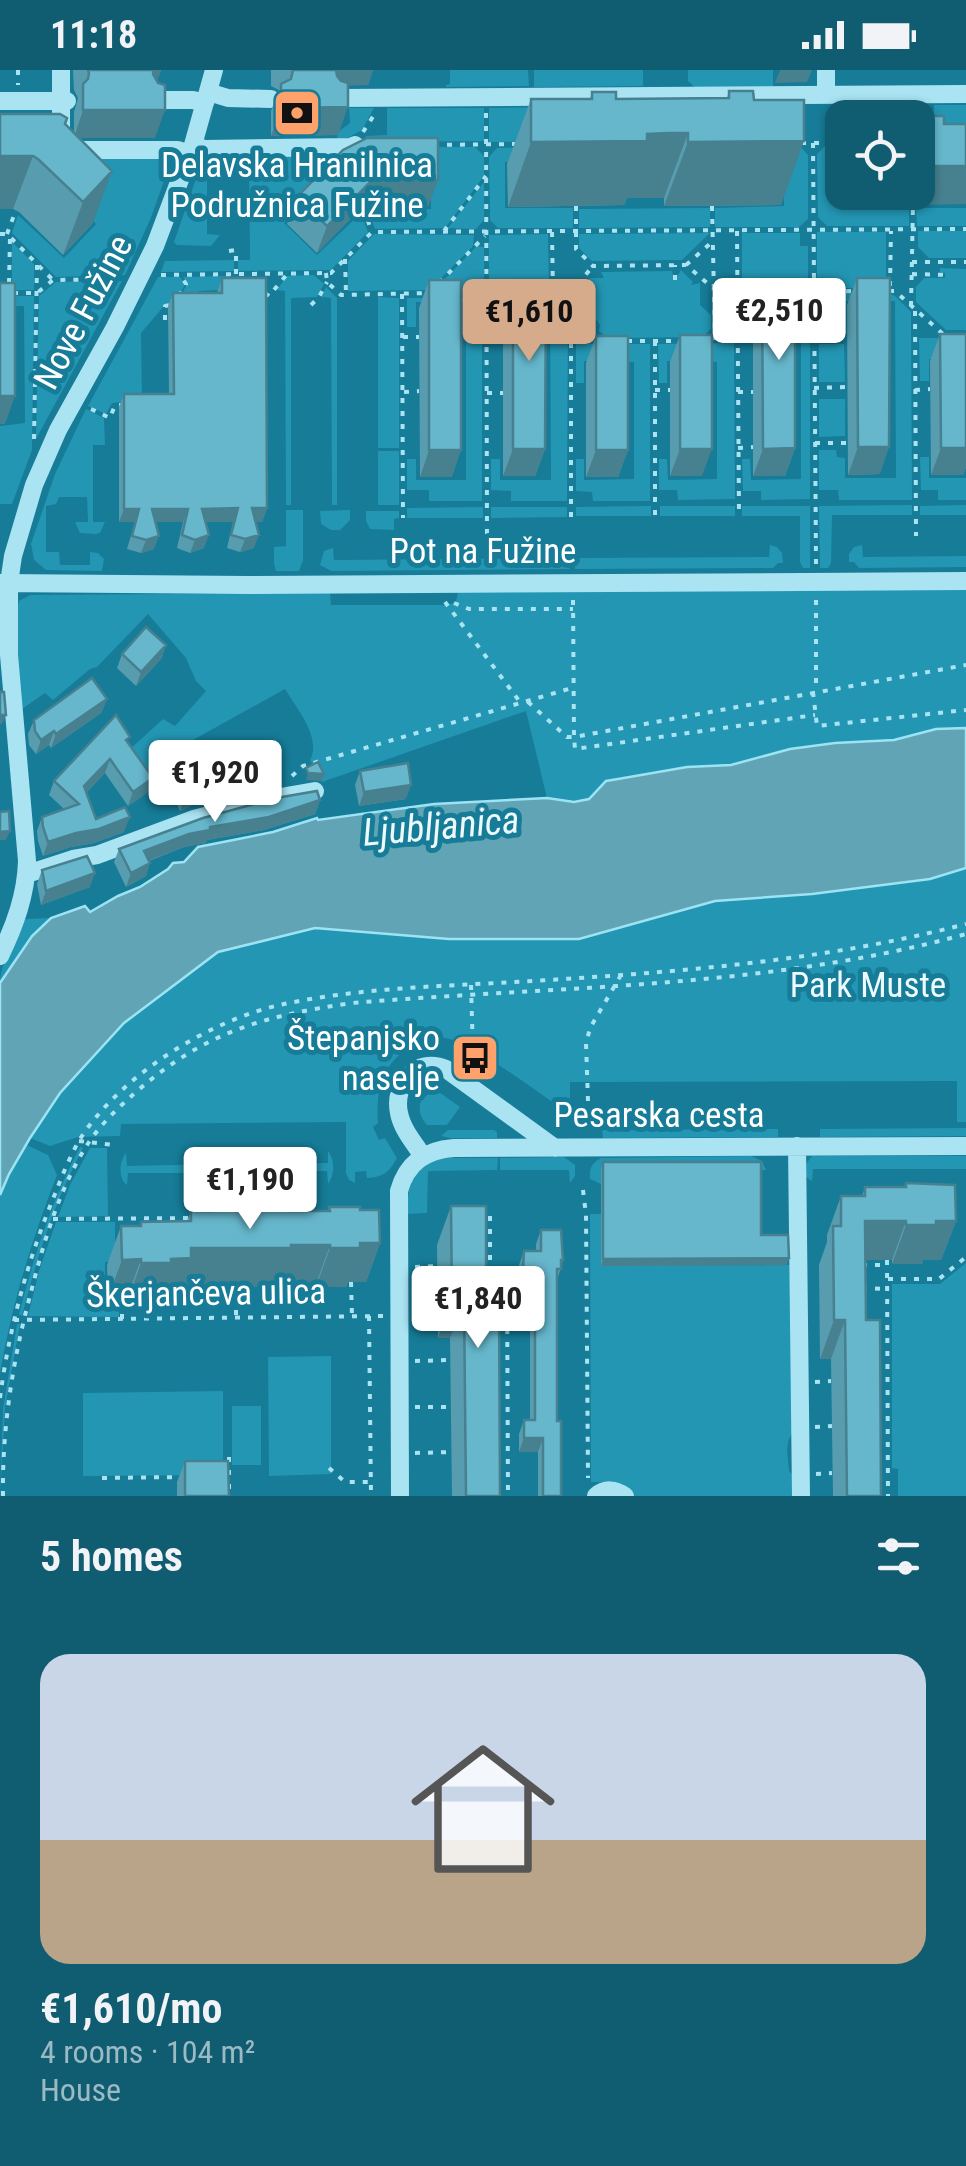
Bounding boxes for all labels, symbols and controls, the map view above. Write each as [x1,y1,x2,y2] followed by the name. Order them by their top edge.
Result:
[50,13,137,57] text: 11:18
[271,87,323,139] bank icon: Delavska Hranilnica Podružnica Fužine
[825,100,935,210] map controls
[825,100,935,210] button: locate
[161,145,433,226] place label: Delavska Hranilnica Podružnica Fužine
[26,228,141,396] street label: Nove Fužine
[698,278,860,363] pin: €2,510
[448,279,610,364] pin: €1,610
[735,291,823,329] text: €2,510
[485,292,573,330] text: €1,610
[389,531,577,572] street label: Pot na Fužine
[134,740,296,825] pin: €1,920
[171,753,259,791] text: €1,920
[361,797,521,855] water label: Ljubljanica
[790,965,946,1006] park label: Park Muste
[287,1017,440,1099] place label: Štepanjsko naselje
[449,1032,501,1084] bus stop icon: Štepanjsko naselje
[553,1095,765,1136] street label: Pesarska cesta
[169,1147,331,1232] pin: €1,190
[206,1160,294,1198] text: €1,190
[397,1266,559,1351] pin: €1,840
[86,1270,326,1316] street label: Škerjančeva ulica
[434,1279,522,1317] text: €1,840
[871,1529,926,1584] icon: filters
[40,1532,183,1581] text: 5 homes
[393,1719,573,1899] icon: home
[40,1984,222,2033] text: €1,610/mo
[40,2033,255,2071] text: 4 rooms · 104 m²
[40,2071,121,2109] text: House

